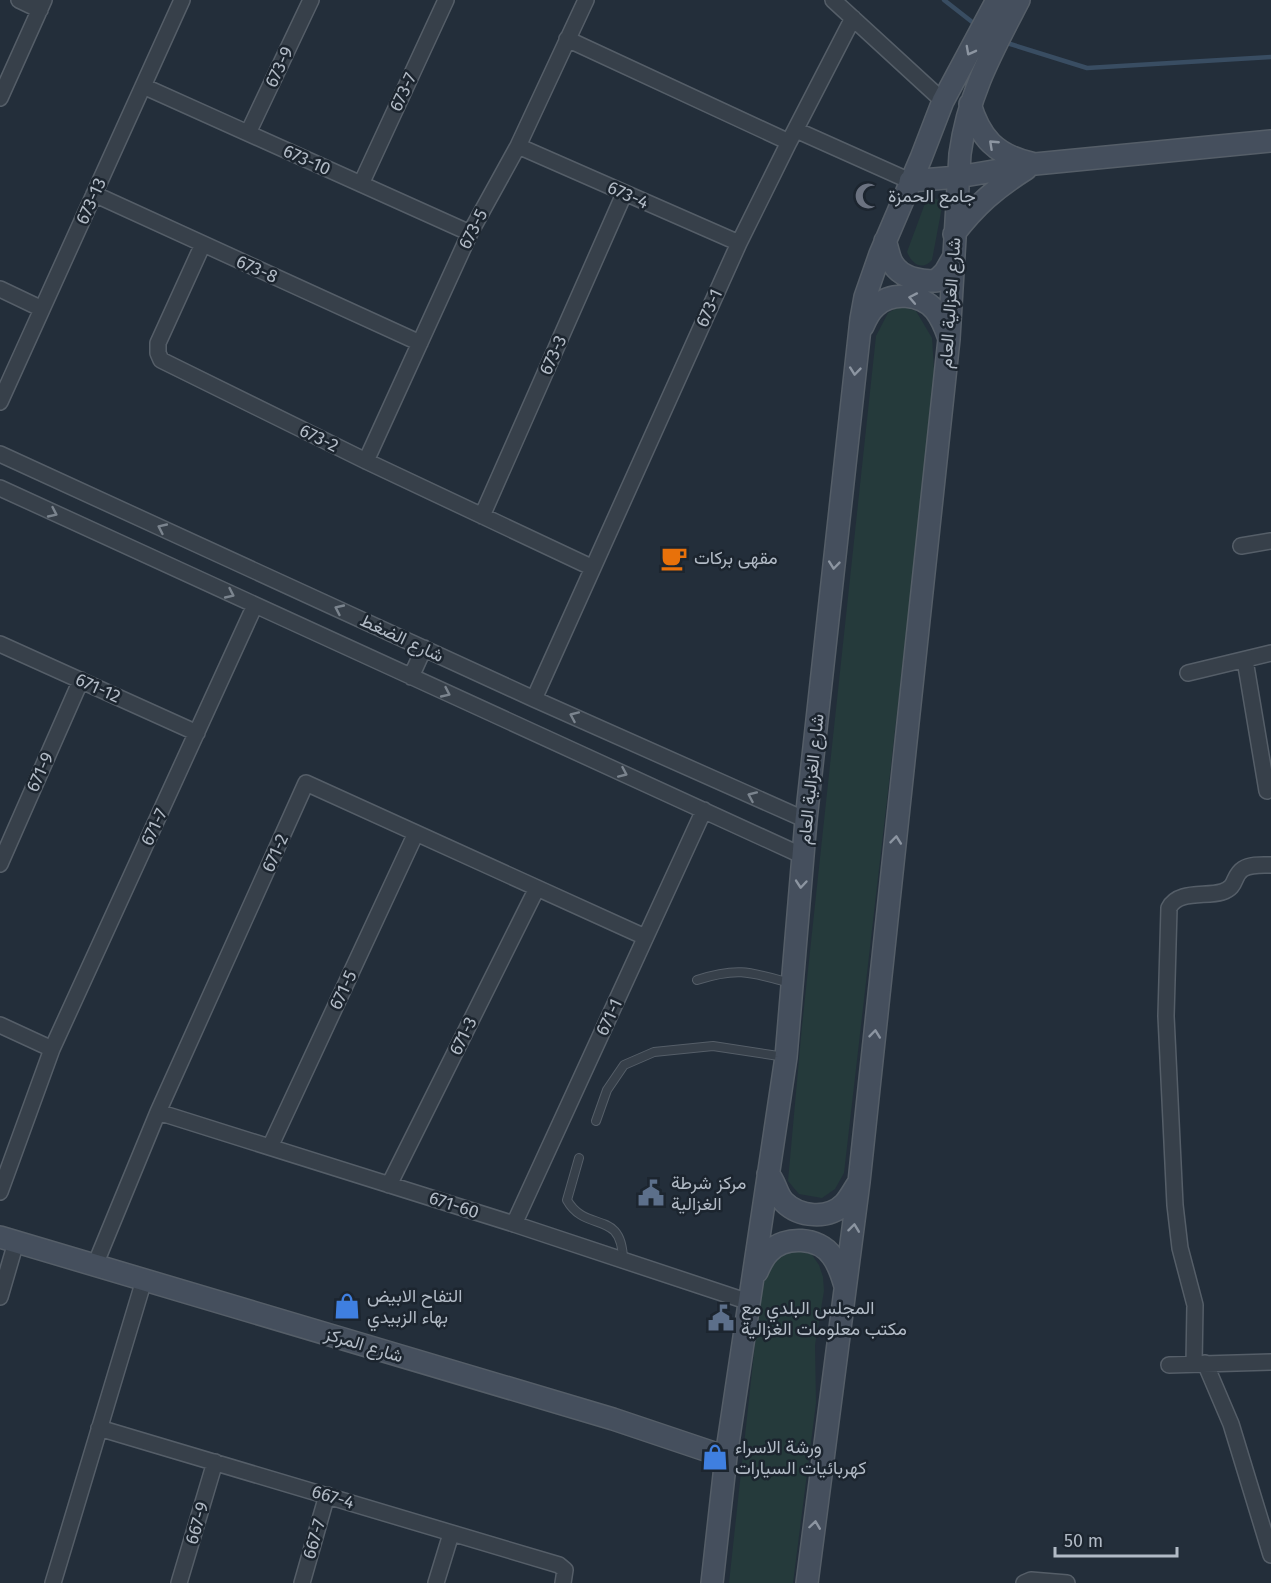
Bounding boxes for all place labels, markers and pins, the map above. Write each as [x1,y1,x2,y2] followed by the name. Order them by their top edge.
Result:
[853,181,883,211] mosque icon: جامع الحمزة
[888,185,976,208] place label: جامع الحمزة
[659,543,689,573] cafe icon: مقهى بركات
[694,547,778,569] place label: مقهى بركات
[671,1172,746,1215] place label: مركز شرطة الغزالية
[636,1178,666,1208] public building icon: مركز شرطة الغزالية
[367,1285,462,1332] place label: التفاح الابيض بهاء الزبيدي
[332,1291,362,1321] shop icon: التفاح الابيض بهاء الزبيدي
[741,1297,907,1340] place label: المجلس البلدي مع مكتب معلومات الغزالية
[706,1303,736,1333] public building icon: المجلس البلدي مع مكتب معلومات الغزالية
[735,1436,866,1479] place label: ورشة الاسراء كهربائيات السيارات
[700,1442,730,1472] shop icon: ورشة الاسراء كهربائيات السيارات

